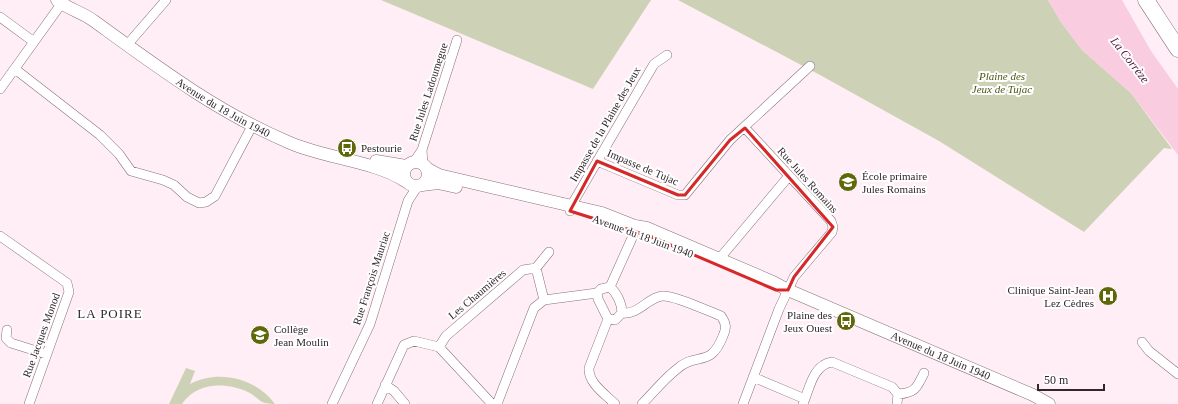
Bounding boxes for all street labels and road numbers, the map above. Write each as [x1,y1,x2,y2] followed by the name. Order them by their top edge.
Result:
[406,41,450,143] street label: Rue Jules Ladoumegue
[567,64,643,183] street label: Impasse de la Plaine des Jeux
[174,75,272,139] street label: Avenue du 18 Juin 1940
[775,145,841,215] street label: Rue Jules Romains
[605,147,681,187] street label: Impasse de Tujac
[591,212,696,260] street label: Avenue du 18 Juin 1940
[350,230,392,326] street label: Rue François Mauriac
[446,267,508,321] street label: Les Chaumières
[20,291,62,379] street label: Rue Jacques Monod
[889,329,993,382] street label: Avenue du 18 Juin 1940

